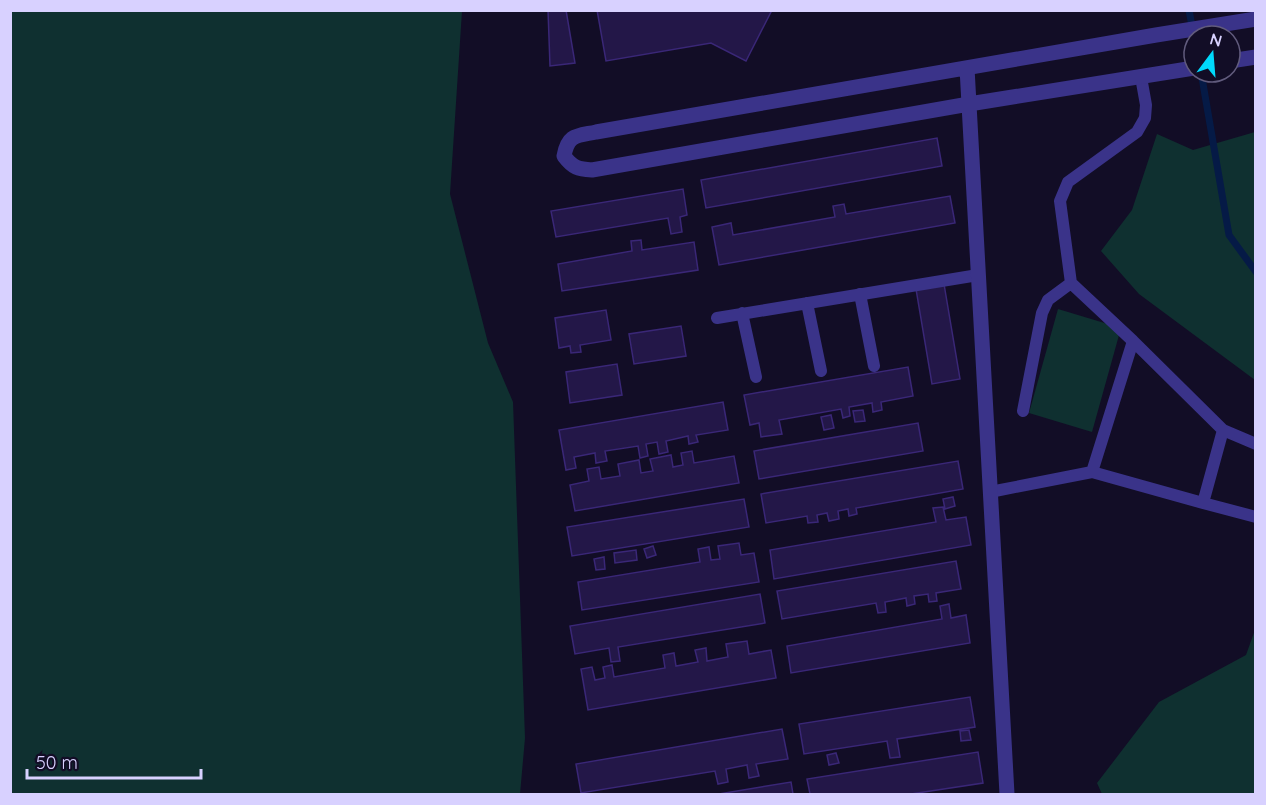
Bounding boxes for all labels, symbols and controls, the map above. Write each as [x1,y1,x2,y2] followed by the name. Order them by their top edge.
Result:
[1182,24,1242,84] north arrow
[1208,28,1225,51] text: N
[27,742,201,780] scale bar
[36,751,78,774] text: 50 m

